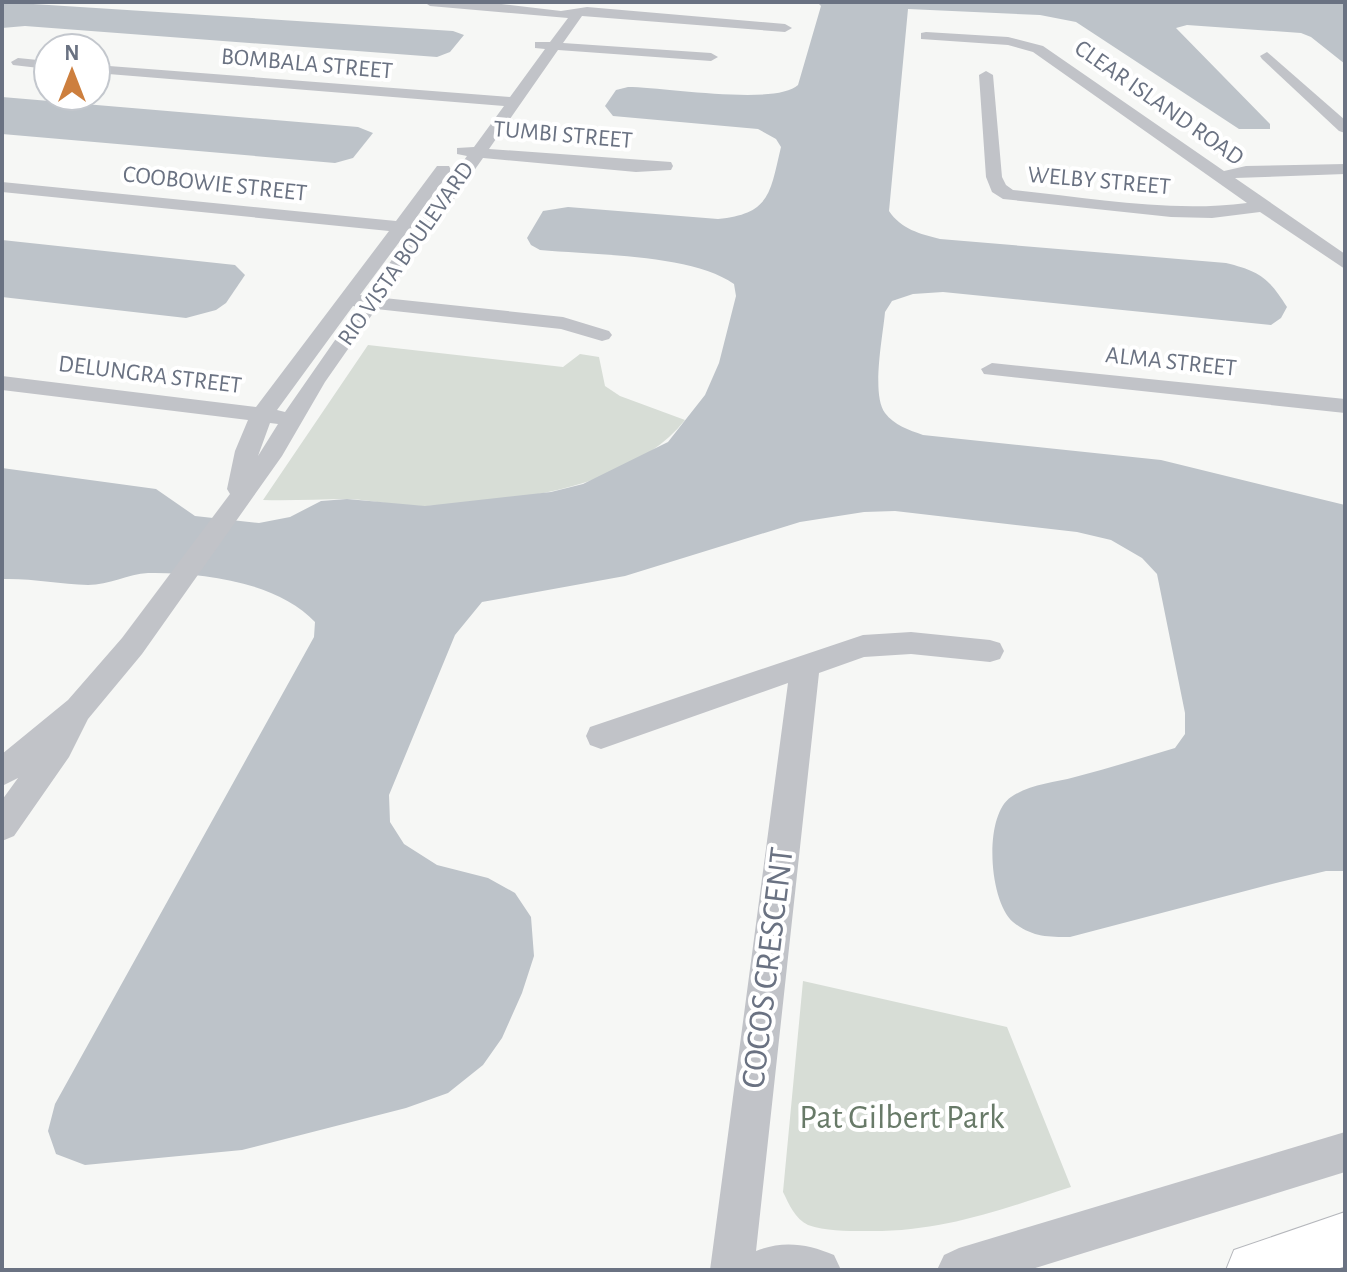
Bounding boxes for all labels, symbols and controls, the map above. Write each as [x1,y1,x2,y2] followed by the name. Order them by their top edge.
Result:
[32,32,112,112] north arrow
[1070,36,1248,170] street label: CLEAR ISLAND ROAD
[64,42,80,64] text: N
[220,45,394,83] street label: BOMBALA STREET
[492,117,634,153] street label: TUMBI STREET
[334,158,478,350] street label: RIO VISTA BOULEVARD
[122,162,308,206] street label: COOBOWIE STREET
[1027,163,1172,199] street label: WELBY STREET
[1104,343,1238,381] street label: ALMA STREET
[57,352,243,398] street label: DELUNGRA STREET
[736,846,800,1090] street label: COCOS CRESCENT
[799,1101,1005,1135] park label: Pat Gilbert Park

